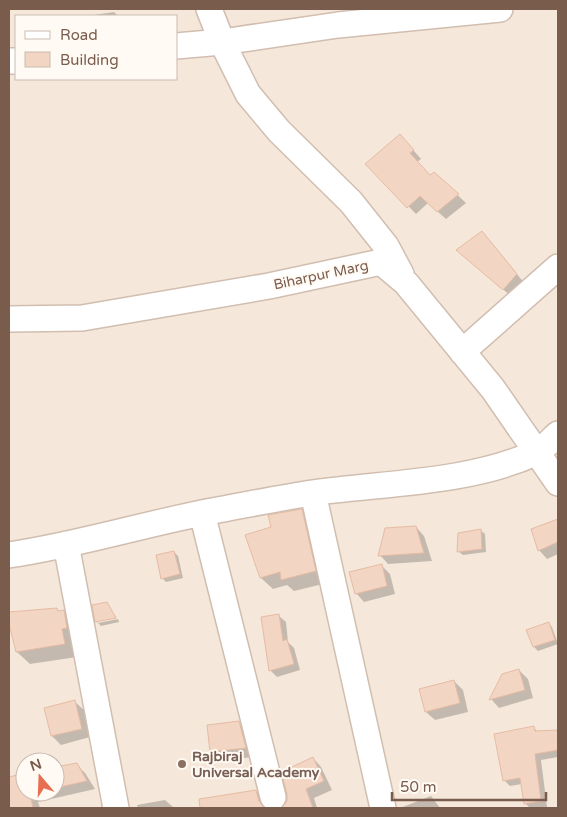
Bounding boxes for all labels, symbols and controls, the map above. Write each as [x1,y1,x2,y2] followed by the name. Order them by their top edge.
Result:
[15,15,178,80] legend
[60,26,98,44] text: Road
[60,51,119,69] text: Building
[272,257,370,293] street label: Biharpur Marg
[192,748,320,781] place label: Rajbiraj Universal Academy
[15,752,65,802] north arrow
[28,755,44,775] text: N
[176,758,188,770] marker: Rajbiraj Universal Academy
[392,770,546,802] scale bar
[400,778,437,796] text: 50 m

